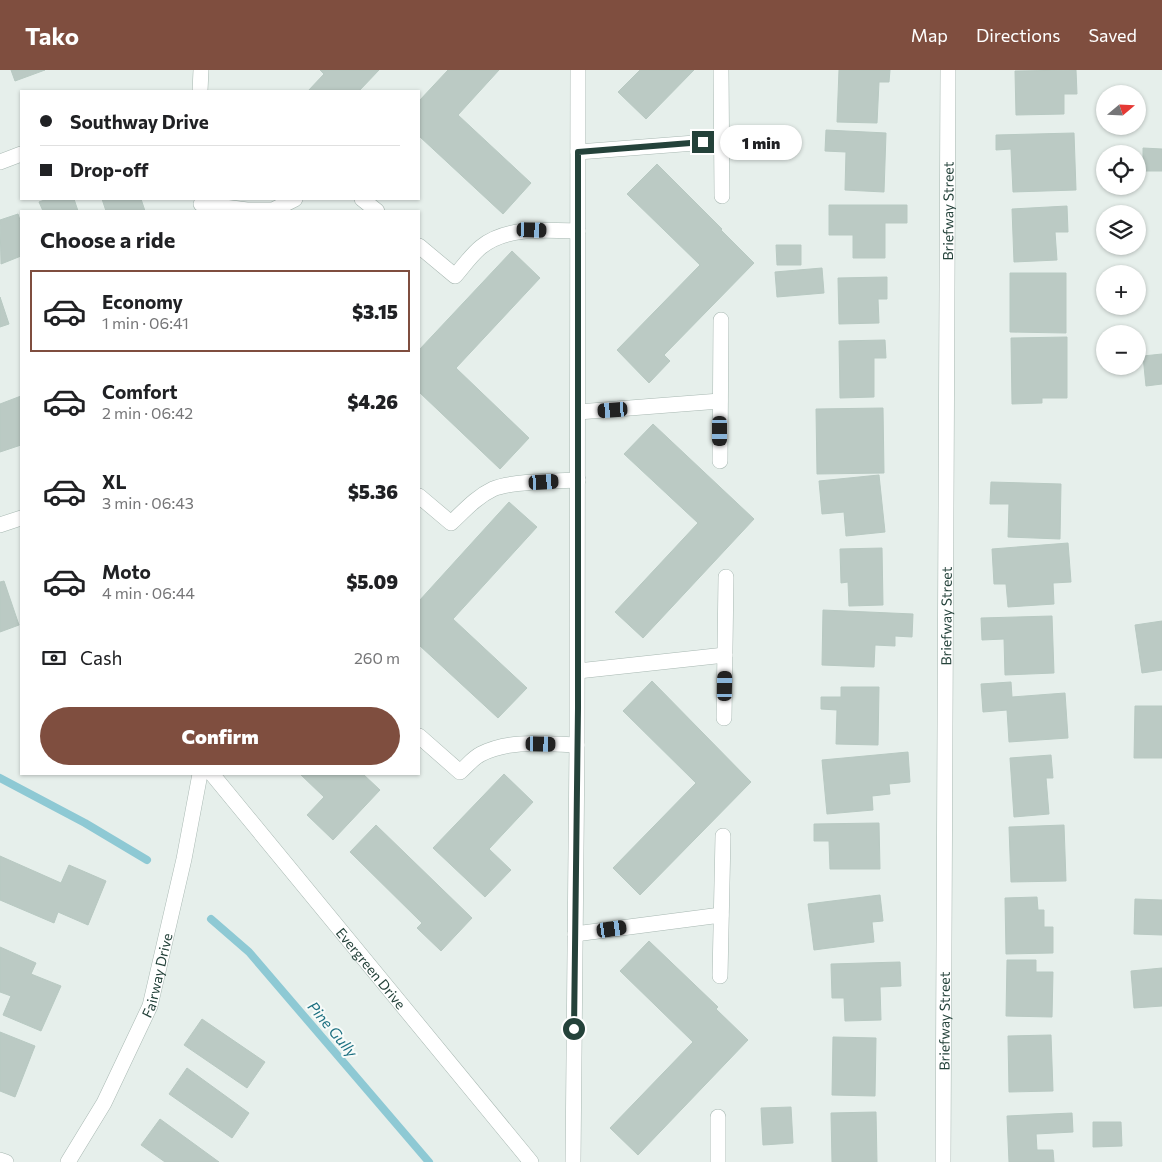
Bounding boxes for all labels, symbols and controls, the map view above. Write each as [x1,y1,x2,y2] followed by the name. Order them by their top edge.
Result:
[25,21,79,50] text: Tako
[911,24,948,46] text: Map
[976,24,1060,46] text: Directions
[1088,24,1137,46] text: Saved
[1096,85,1146,135] north arrow
[1096,85,1146,375] map controls
[70,110,209,133] text: Southway Drive
[720,124,803,160] callout: 1 min
[692,131,714,153] route end
[742,133,780,152] text: 1 min
[1096,145,1146,195] button: locate
[70,158,149,181] text: Drop-off
[939,161,956,260] street label: Briefway Street
[1096,205,1146,255] button: layers
[516,222,547,238] car
[40,226,175,253] text: Choose a ride
[1096,265,1146,315] button: +
[42,289,87,334] icon: car
[102,290,183,313] text: Economy
[352,300,398,323] text: $3.15
[102,313,189,332] text: 1 min · 06:41
[1096,325,1146,375] button: −
[42,379,87,424] icon: car
[102,380,178,403] text: Comfort
[347,390,398,413] text: $4.26
[597,401,628,419] car
[102,403,193,422] text: 2 min · 06:42
[712,416,727,446] car
[42,469,87,514] icon: car
[102,470,127,493] text: XL
[528,474,559,490] car
[348,480,398,503] text: $5.36
[102,493,194,512] text: 3 min · 06:43
[42,559,87,604] icon: car
[102,560,151,583] text: Moto
[937,566,954,665] street label: Briefway Street
[346,570,398,593] text: $5.09
[102,583,195,602] text: 4 min · 06:44
[40,644,68,672] icon: cash
[80,646,122,669] text: Cash
[354,648,400,667] text: 260 m
[717,671,732,701] car
[40,707,400,765] button: Confirm
[525,736,556,752] car
[596,919,627,939] car
[333,924,410,1012] street label: Evergreen Drive
[137,931,175,1020] street label: Fairway Drive
[935,971,952,1070] street label: Briefway Street
[304,997,362,1062] water label: Pine Gully
[563,1018,585,1040] route start

